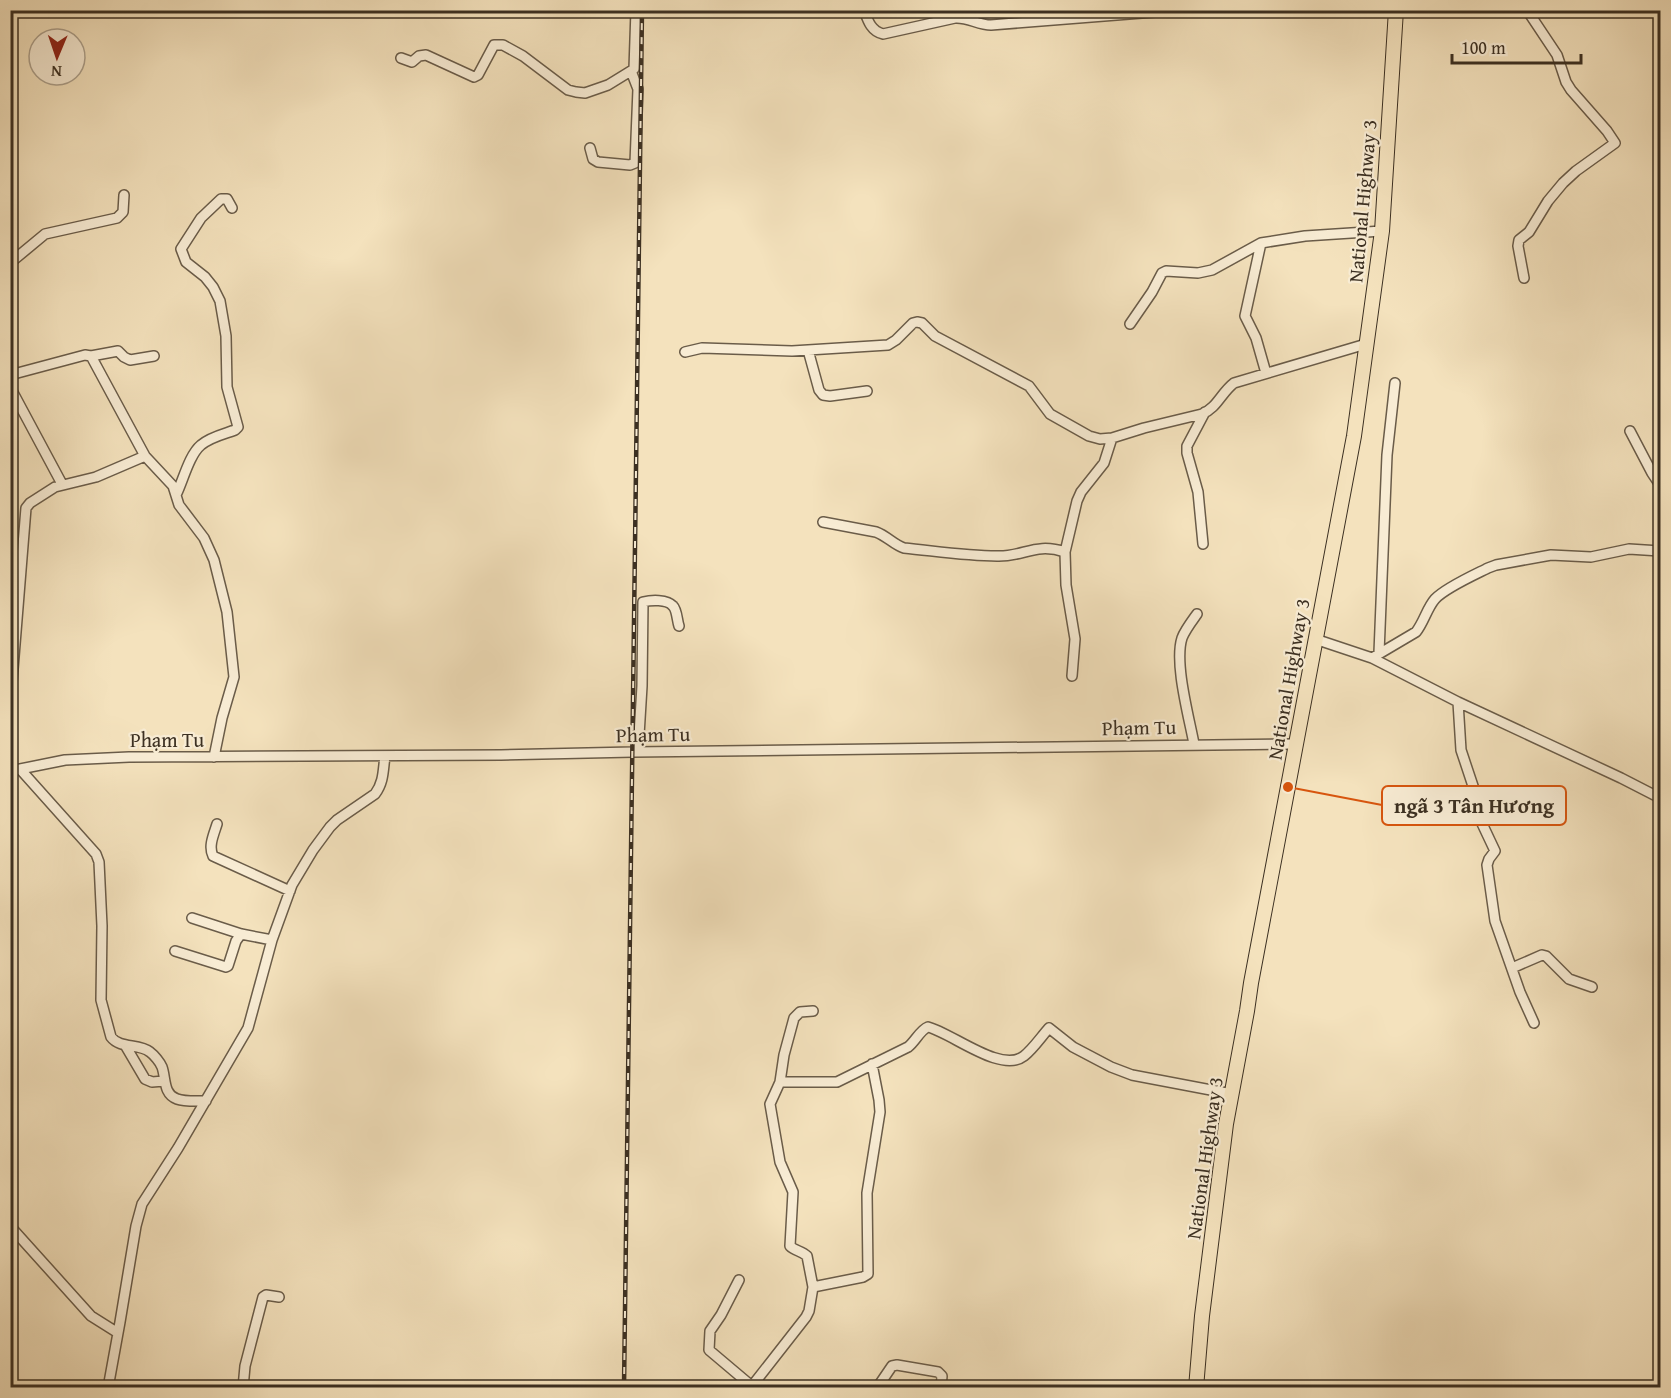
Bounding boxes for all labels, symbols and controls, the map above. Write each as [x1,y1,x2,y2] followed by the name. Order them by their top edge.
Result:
[27,27,87,87] north arrow
[1452,27,1581,65] scale bar
[1461,34,1506,61] text: 100 m
[50,60,62,84] text: N
[1340,118,1384,284] street label: National Highway 3
[1260,596,1316,762] street label: National Highway 3
[1102,712,1177,742] street label: Phạm Tu
[616,719,691,749] street label: Phạm Tu
[130,725,204,754] street label: Phạm Tu
[1382,786,1566,825] callout: ngã 3 Tân Hương
[1394,790,1555,821] text: ngã 3 Tân Hương
[1178,1075,1230,1241] street label: National Highway 3

